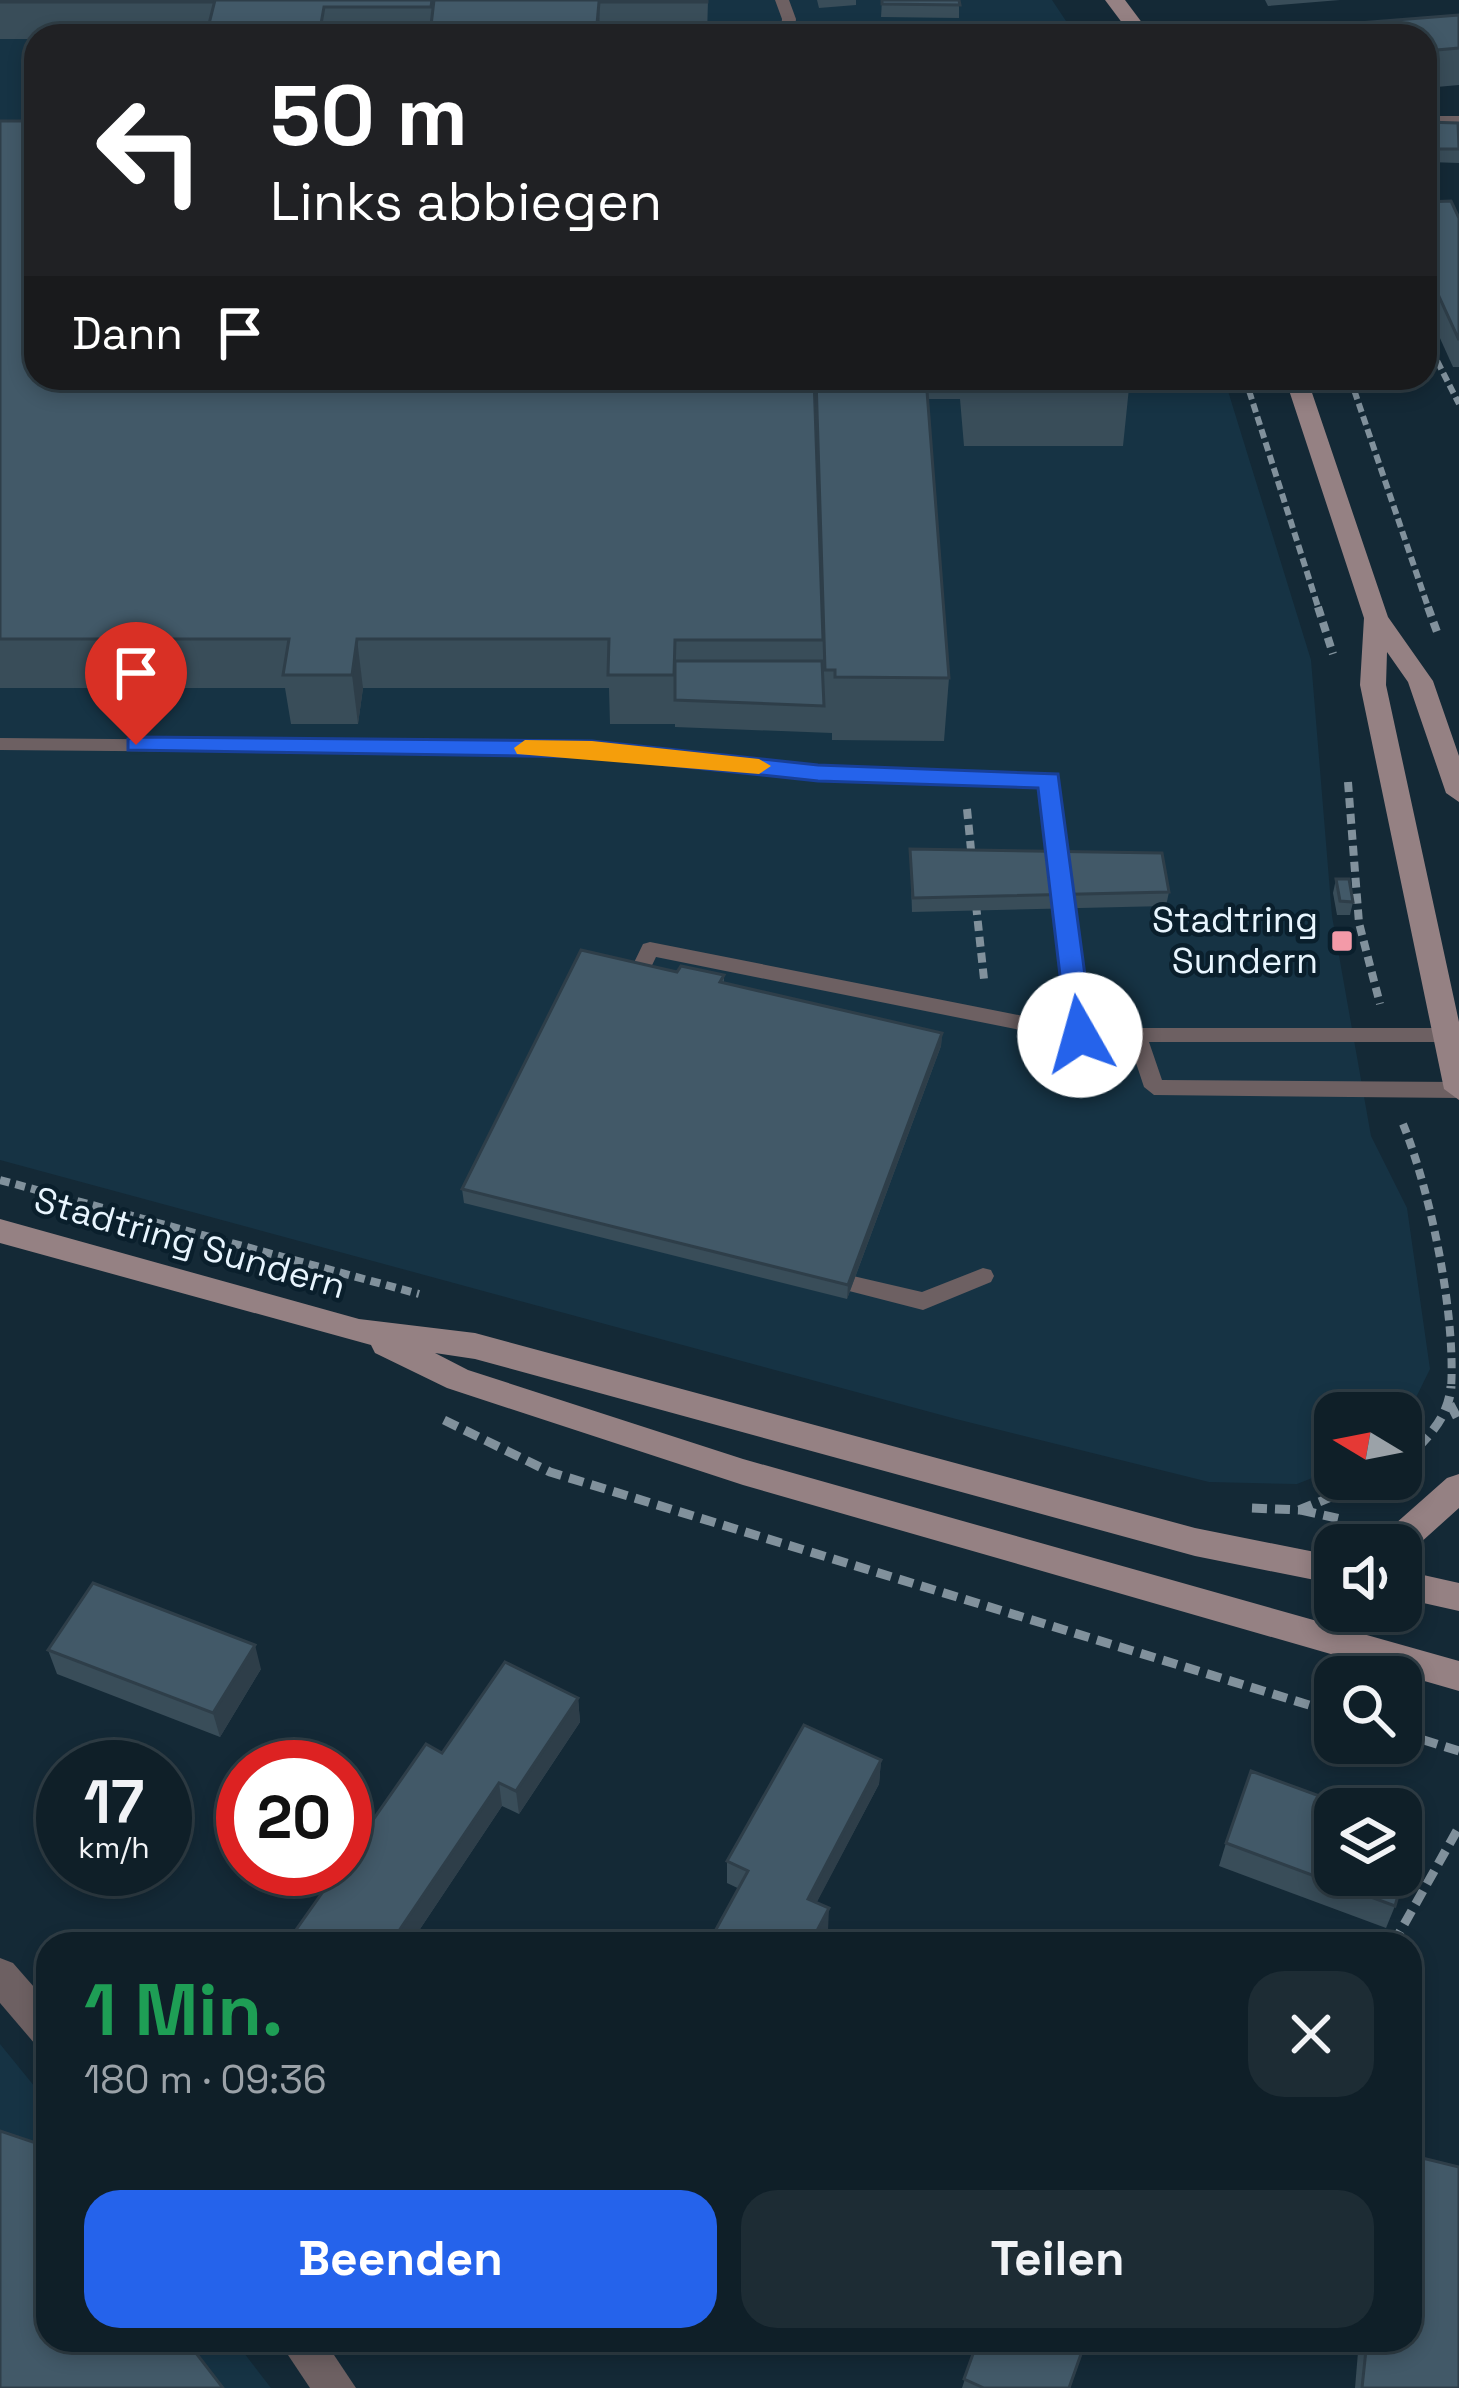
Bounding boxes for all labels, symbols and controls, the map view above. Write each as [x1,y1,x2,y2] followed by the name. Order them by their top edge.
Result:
[270,62,468,170] text: 50 m
[72,72,228,228] icon: left
[270,167,662,236] text: Links abbiegen
[207,300,273,366] icon: arrive
[72,305,183,362] text: Dann
[85,622,187,745] pin
[103,640,169,706] icon: arrive
[1152,897,1318,984] place label: Stadtring Sundern
[1329,928,1355,954] marker: Stadtring Sundern
[1017,972,1143,1098] position arrow
[29,1177,351,1309] street label: Stadtring Sundern
[1314,1392,1422,1500] north arrow
[1314,1392,1422,1896] map controls
[1314,1524,1422,1632] button: sound
[1314,1656,1422,1764] button: search
[216,1740,372,1896] speed limit sign: 20
[84,1764,144,1841] text: 17
[1314,1788,1422,1896] button: layers
[78,1828,150,1867] text: km/h
[84,1964,283,2056] text: 1 Min.
[1248,1971,1374,2097] button: close
[84,2055,327,2104] text: 180 m · 09:36
[84,2190,717,2328] button: Beenden
[741,2190,1374,2328] button: Teilen

